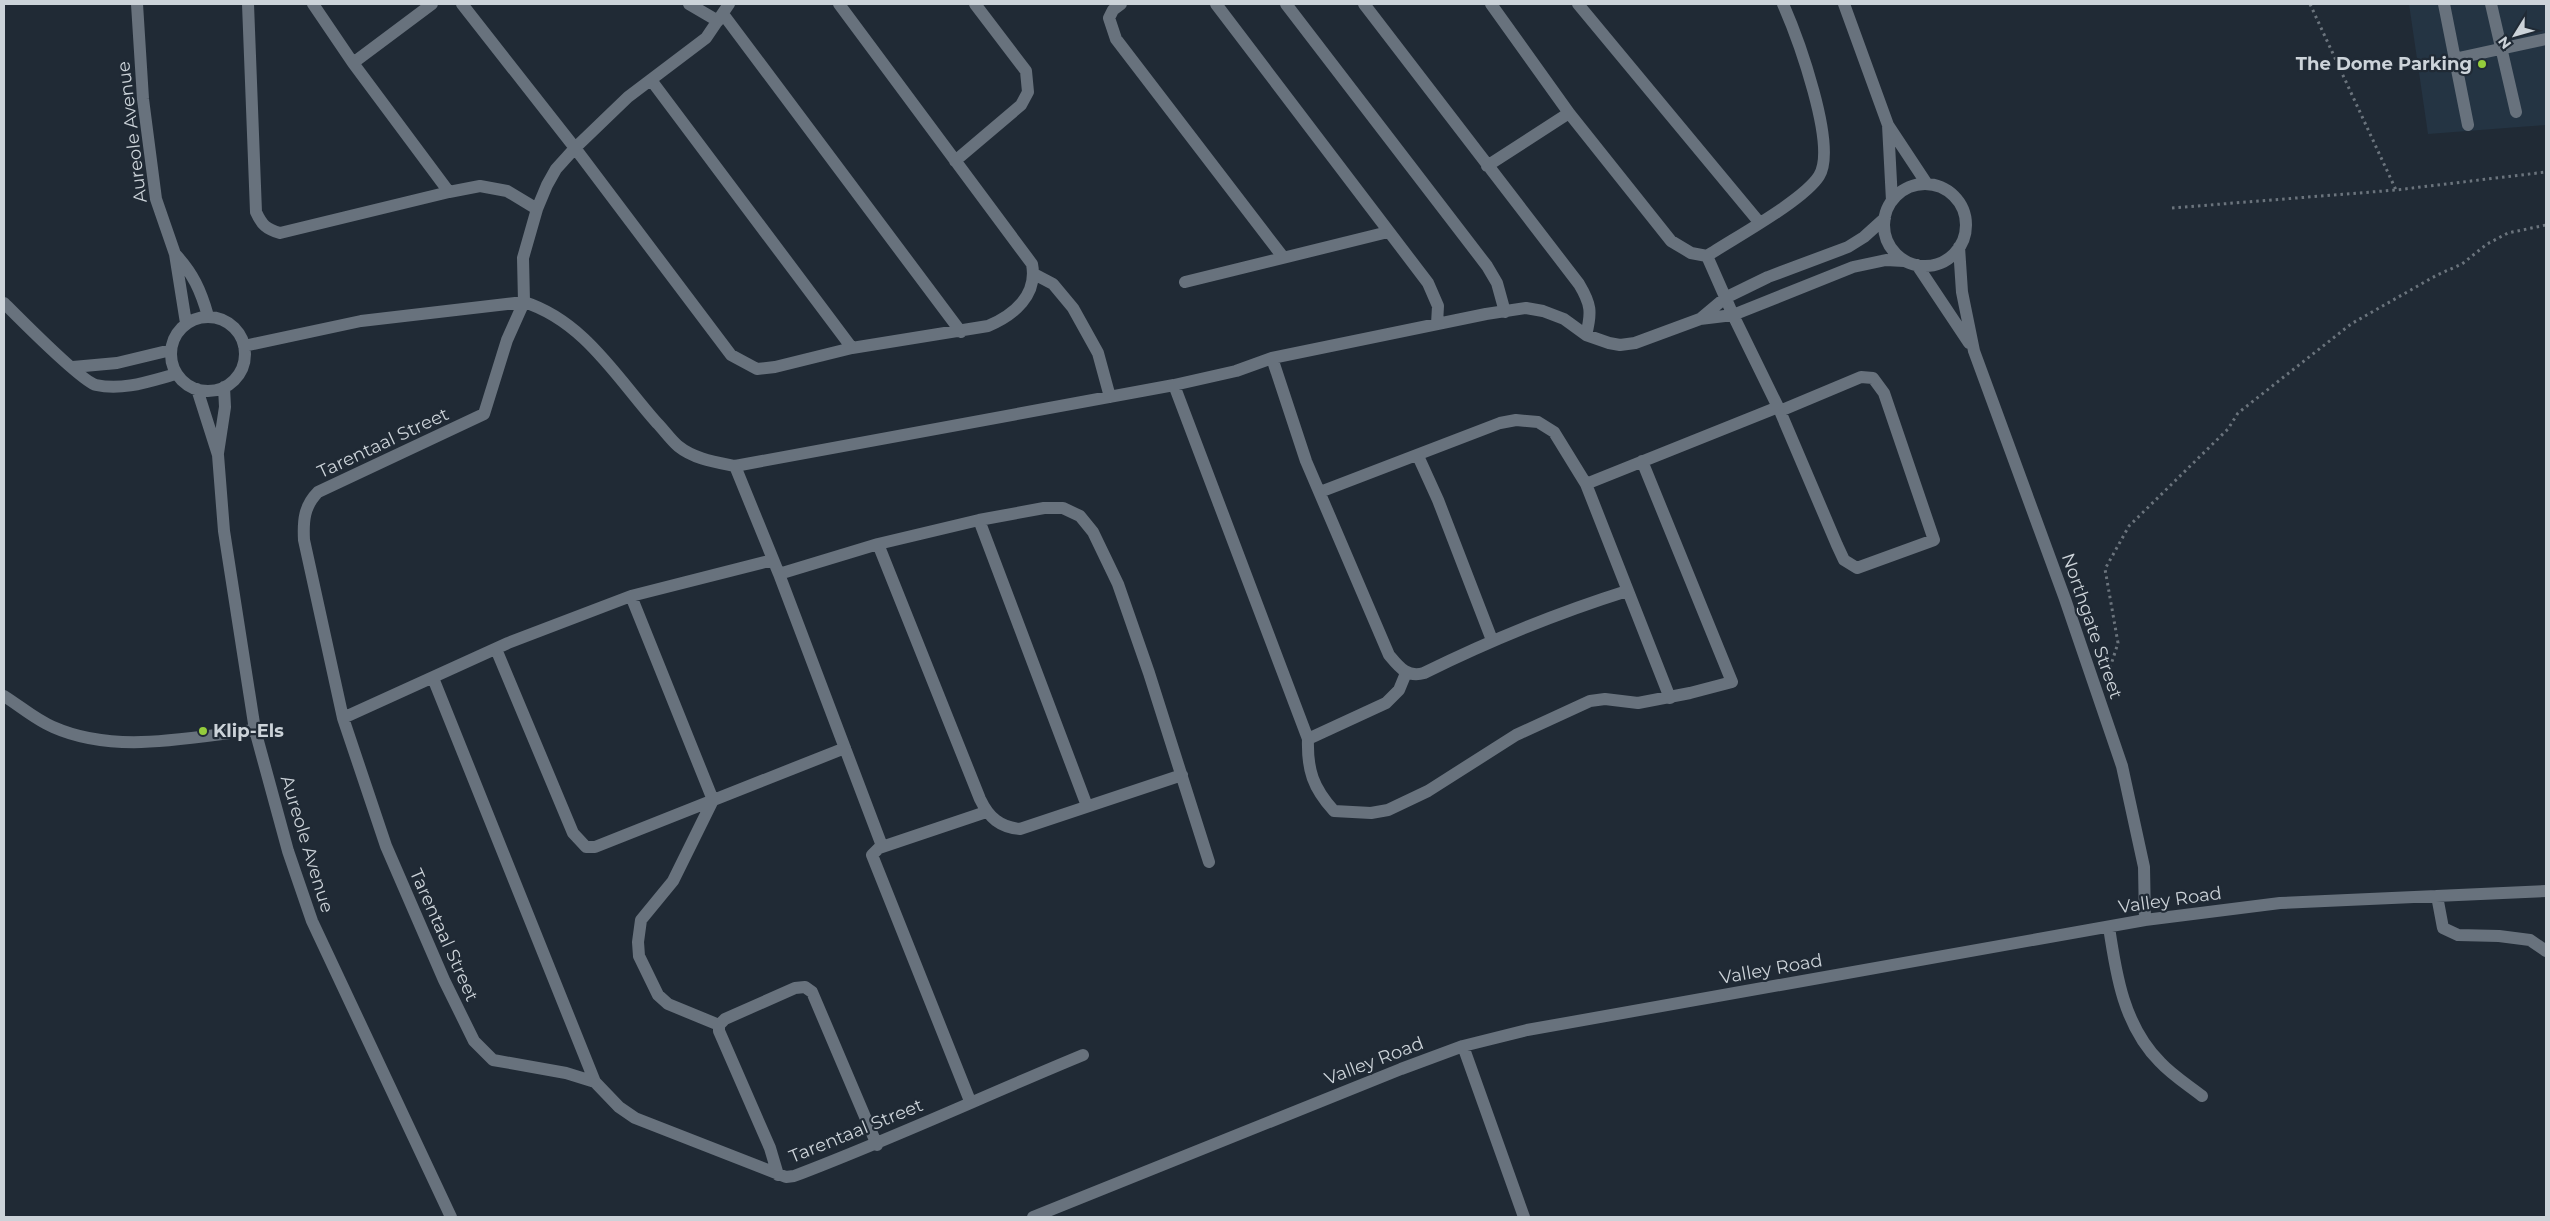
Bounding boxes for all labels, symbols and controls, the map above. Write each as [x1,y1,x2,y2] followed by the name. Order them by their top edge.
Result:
[2490,10,2540,60] north arrow
[2494,33,2515,53] text: N
[2296,53,2472,75] place label: The Dome Parking
[2476,58,2488,70] marker: The Dome Parking
[112,60,152,204] street label: Aureole Avenue
[314,403,452,483] street label: Tarentaal Street
[2057,550,2127,702] street label: Northgate Street
[213,720,284,742] place label: Klip-Els
[197,725,209,737] marker: Klip-Els
[276,773,338,915] street label: Aureole Avenue
[405,865,483,1005] street label: Tarentaal Street
[2117,882,2223,918] street label: Valley Road
[1718,949,1824,989] street label: Valley Road
[1321,1032,1427,1090] street label: Valley Road
[786,1094,926,1168] street label: Tarentaal Street

